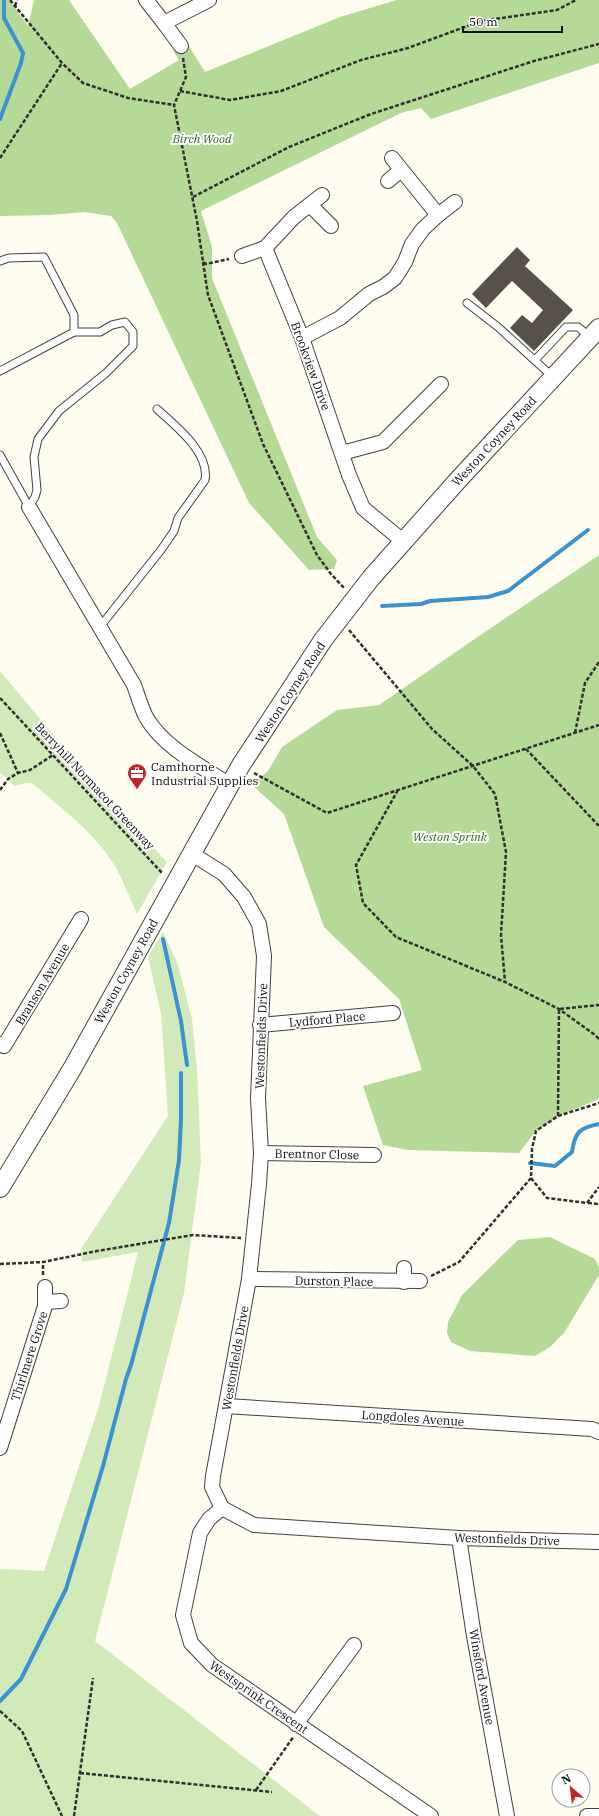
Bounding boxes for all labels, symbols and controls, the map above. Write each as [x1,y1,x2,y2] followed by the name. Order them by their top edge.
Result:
[463,8,562,34] scale bar
[469,14,498,29] text: 50 m
[171,131,232,146] park label: Birch Wood
[288,320,334,412] street label: Brookview Drive
[448,393,540,489] street label: Weston Coyney Road
[252,639,328,745] street label: Weston Coyney Road
[32,719,158,853] street label: Berryhill Normacot Greenway
[151,759,259,788] place label: Camthorne Industrial Supplies
[126,762,148,790] office icon: Camthorne Industrial Supplies
[413,829,488,844] park label: Weston Sprink
[91,916,161,1026] street label: Weston Coyney Road
[12,940,72,1028] street label: Branson Avenue
[252,983,270,1089] street label: Westonfields Drive
[288,1008,366,1030] street label: Lydford Place
[275,1146,359,1162] street label: Brentnor Close
[295,1273,373,1289] street label: Durston Place
[218,1305,252,1411] street label: Westonfields Drive
[7,1309,51,1403] street label: Thirlmere Grove
[361,1407,465,1429] street label: Longdoles Avenue
[454,1530,560,1548] street label: Westonfields Drive
[466,1628,498,1726] street label: Winsford Avenue
[207,1657,311,1737] street label: Westsprink Crescent
[551,1768,591,1808] north arrow
[559,1771,574,1787] text: N

